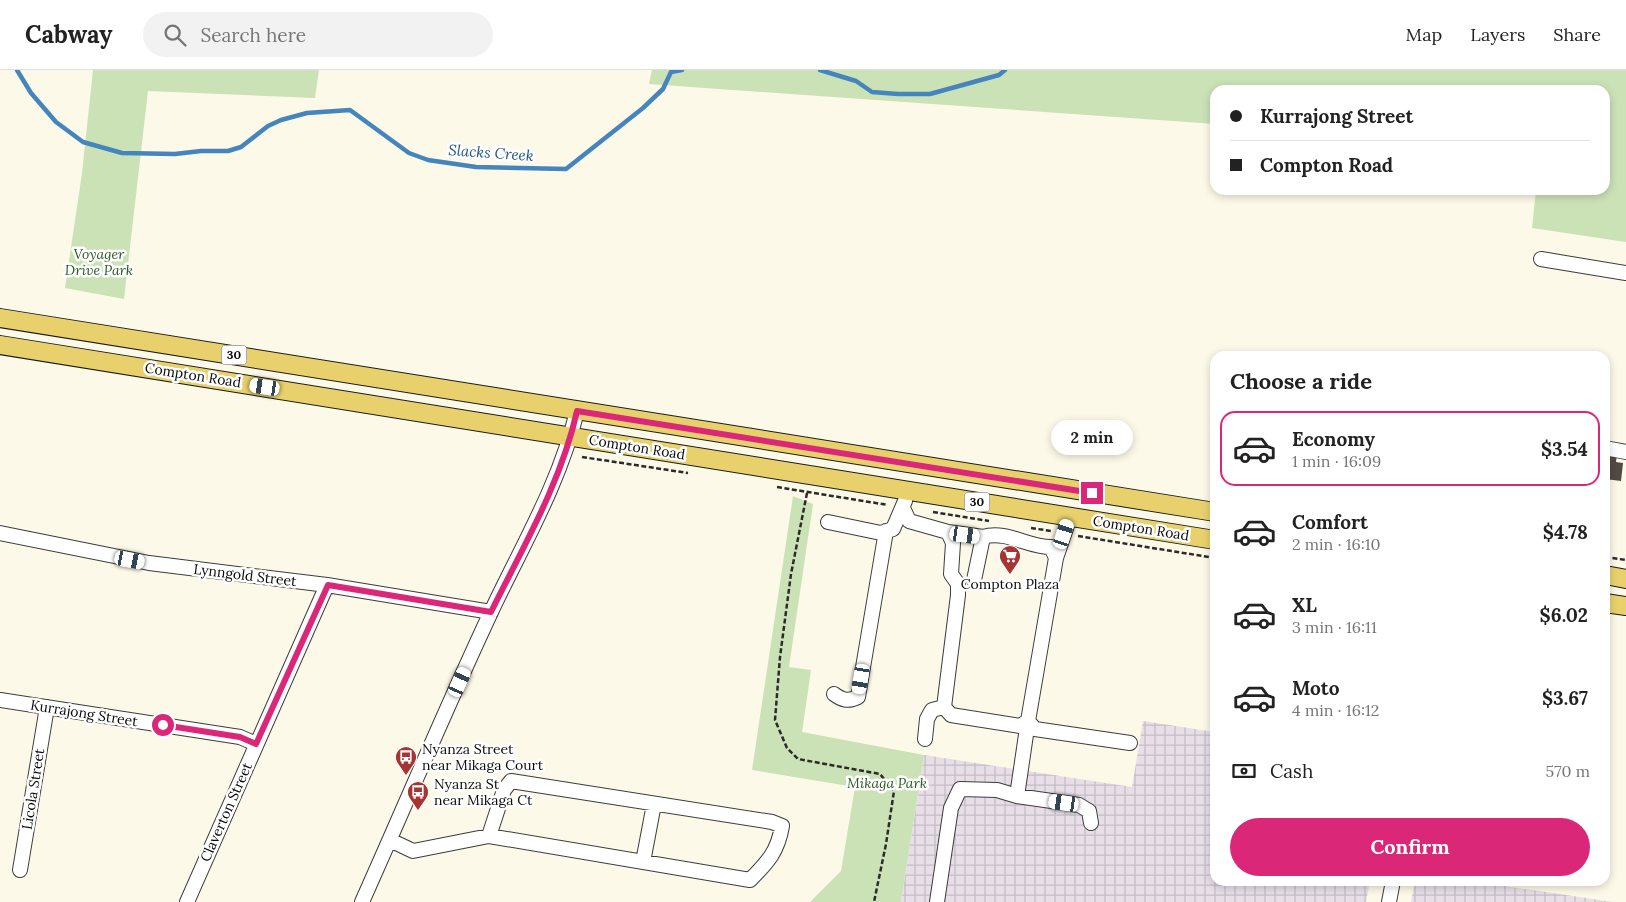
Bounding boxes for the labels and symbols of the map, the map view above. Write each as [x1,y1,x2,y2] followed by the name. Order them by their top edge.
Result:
[448,140,534,165] water label: Slacks Creek
[65,245,133,279] park label: Voyager Drive Park
[222,346,246,364] road number: 30
[144,359,242,391] street label: Compton Road
[249,377,280,397] car
[1051,420,1133,456] callout: 2 min
[588,431,686,463] street label: Compton Road
[1081,482,1103,504] route end
[964,492,990,512] road number: 30
[1092,512,1190,544] street label: Compton Road
[1052,517,1075,551] car
[949,525,980,545] car
[998,544,1022,575] supermarket icon: Compton Plaza
[113,550,146,570] car
[193,560,298,590] street label: Lynngold Street
[961,575,1059,593] place label: Compton Plaza
[851,663,870,695] car
[447,665,472,699] car
[29,696,140,730] street label: Kurrajong Street
[152,714,174,736] route start
[422,740,544,774] place label: Nyanza Street near Mikaga Court
[394,745,418,776] bus stop icon: Nyanza Street near Mikaga Court
[18,747,48,831] street label: Licola Street
[196,759,256,864] street label: Claverton Street
[847,774,927,792] park label: Mikaga Park
[434,775,533,809] place label: Nyanza St near Mikaga Ct
[406,780,430,811] bus stop icon: Nyanza St near Mikaga Ct
[1048,793,1079,813] car

